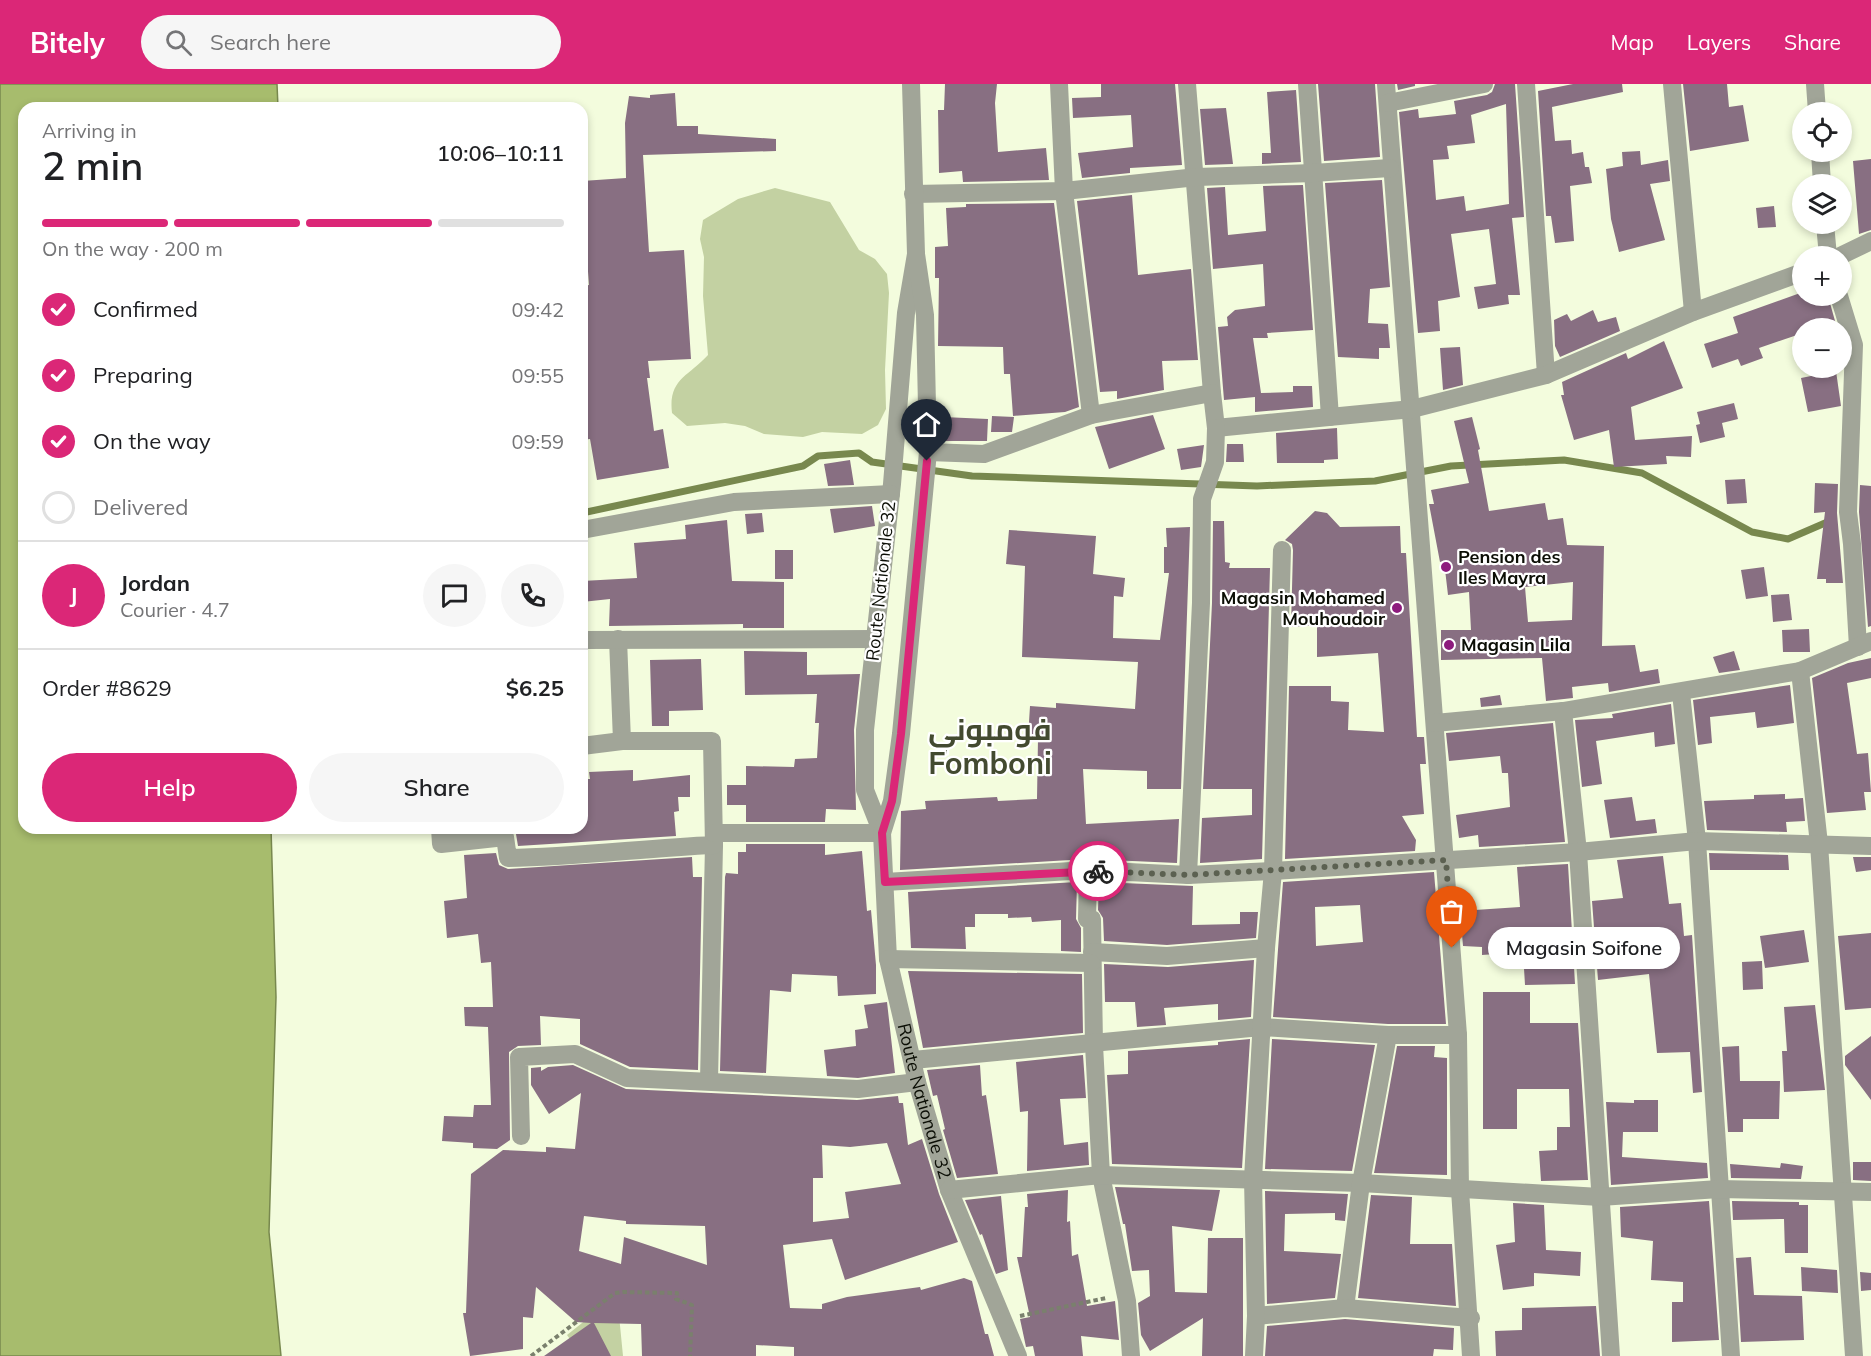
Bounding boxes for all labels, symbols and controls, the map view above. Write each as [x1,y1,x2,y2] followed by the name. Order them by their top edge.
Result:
[141,15,561,69] search box
[30,25,105,60] text: Bitely
[162,26,195,59] icon: search
[210,28,331,56] text: Search here
[1611,29,1654,55] text: Map
[1687,29,1751,55] text: Layers
[1784,29,1841,55] text: Share
[1792,102,1852,378] map controls
[1792,102,1852,162] button: locate
[42,118,137,143] text: Arriving in
[437,139,564,167] text: 10:06–10:11
[42,141,143,190] text: 2 min
[1792,174,1852,234] button: layers
[42,236,223,261] text: On the way · 200 m
[1792,246,1852,306] button: +
[42,293,75,326] icon: check
[93,295,198,323] text: Confirmed
[511,297,564,322] text: 09:42
[1792,318,1852,378] button: −
[42,359,75,392] icon: check
[93,361,193,389] text: Preparing
[511,363,564,388] text: 09:55
[901,399,952,461] pin
[910,408,943,441] icon: home
[42,425,75,458] icon: check
[93,427,211,455] text: On the way
[511,429,564,454] text: 09:59
[93,493,188,521] text: Delivered
[861,500,900,662] street label: Route Nationale 32
[1458,545,1560,589] place label: Pension des Iles Mayra
[1439,560,1453,574] marker: Pension des Iles Mayra
[423,564,486,627] button: chat
[501,564,564,627] button: phone
[120,569,190,597] text: Jordan
[70,581,77,609] text: J
[1221,586,1386,630] place label: Magasin Mohamed Mouhoudoir
[120,597,230,622] text: Courier · 4.7
[1390,601,1404,615] marker: Magasin Mohamed Mouhoudoir
[1461,633,1570,656] place label: Magasin Lila
[1442,638,1456,652] marker: Magasin Lila
[42,674,172,702] text: Order #8629
[506,674,564,702] text: $6.25
[928,710,1052,782] district label: فومبوني Fomboni
[42,753,297,822] button: Help
[309,753,564,822] button: Share
[1068,841,1128,901] courier
[1082,855,1115,888] icon: bike
[1426,886,1477,948] pin
[1435,895,1468,928] icon: bag
[1488,927,1680,969] callout: Magasin Soifone
[1506,935,1662,960] text: Magasin Soifone
[893,1021,957,1182] street label: Route Nationale 32

